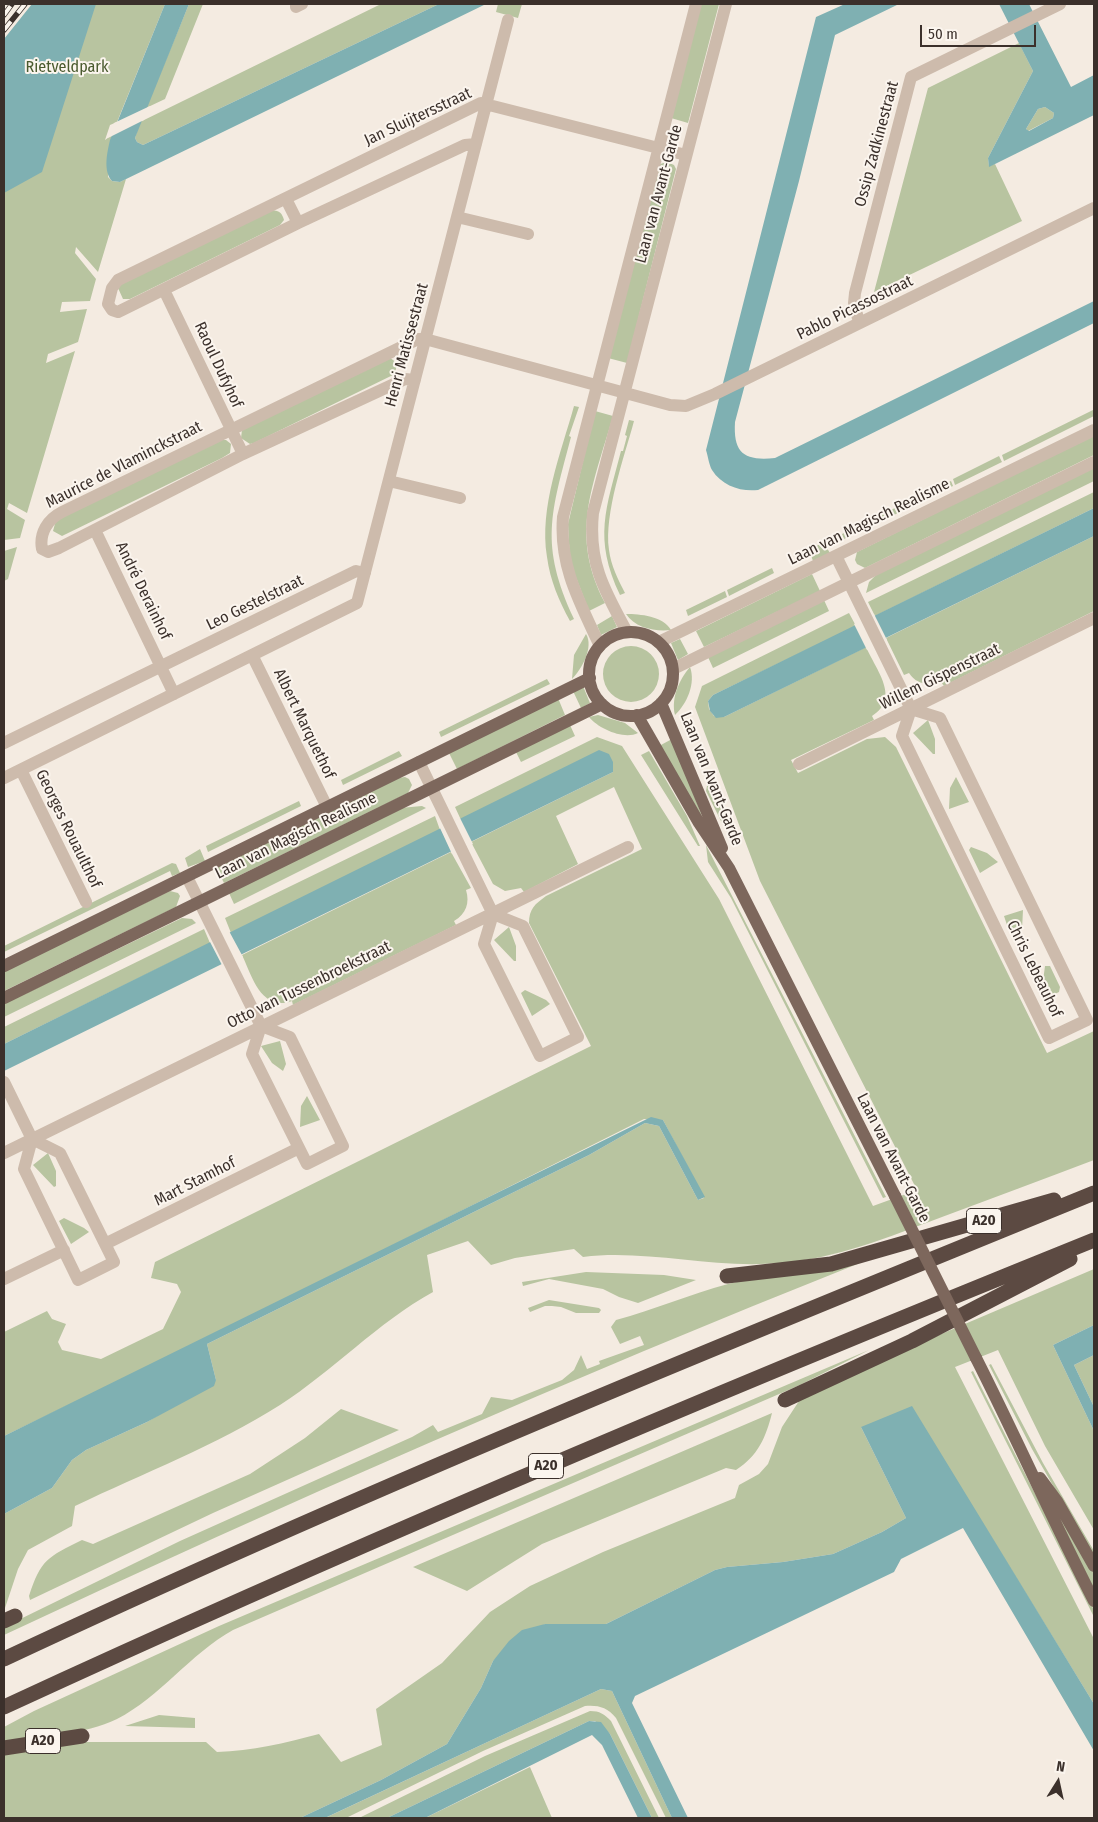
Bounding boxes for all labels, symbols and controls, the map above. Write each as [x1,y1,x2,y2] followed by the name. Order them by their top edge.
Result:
[923,15,1039,47] scale bar
[928,25,958,43] text: 50 m
[26,58,108,78] park label: Rietveldpark
[851,79,903,209] street label: Ossip Zadkinestraat
[361,84,475,150] street label: Jan Sluijtersstraat
[631,123,687,265] street label: Laan van Avant-Garde
[794,272,916,344] street label: Pablo Picassostraat
[381,281,433,409] street label: Henri Matissestraat
[190,319,246,411] street label: Raoul Dufyhof
[43,417,205,513] street label: Maurice de Vlaminckstraat
[785,474,953,570] street label: Laan van Magisch Realisme
[111,539,175,643] street label: André Derainhof
[203,571,307,635] street label: Leo Gestelstraat
[877,640,1003,714] street label: Willem Gispenstraat
[269,666,339,782] street label: Albert Marquethof
[675,709,747,849] street label: Laan van Avant-Garde
[31,767,105,891] street label: Georges Rouaulthof
[212,788,380,884] street label: Laan van Magisch Realisme
[1002,917,1066,1021] street label: Chris Lebeauhof
[224,937,394,1033] street label: Otto van Tussenbroekstraat
[852,1090,934,1226] street label: Laan van Avant-Garde
[151,1153,239,1211] street label: Mart Stamhof
[966,1208,1002,1234] road number: A20
[528,1454,564,1478] road number: A20
[26,1728,60,1754] road number: A20
[1033,1757,1083,1807] north arrow
[1055,1758,1066,1776] text: N

